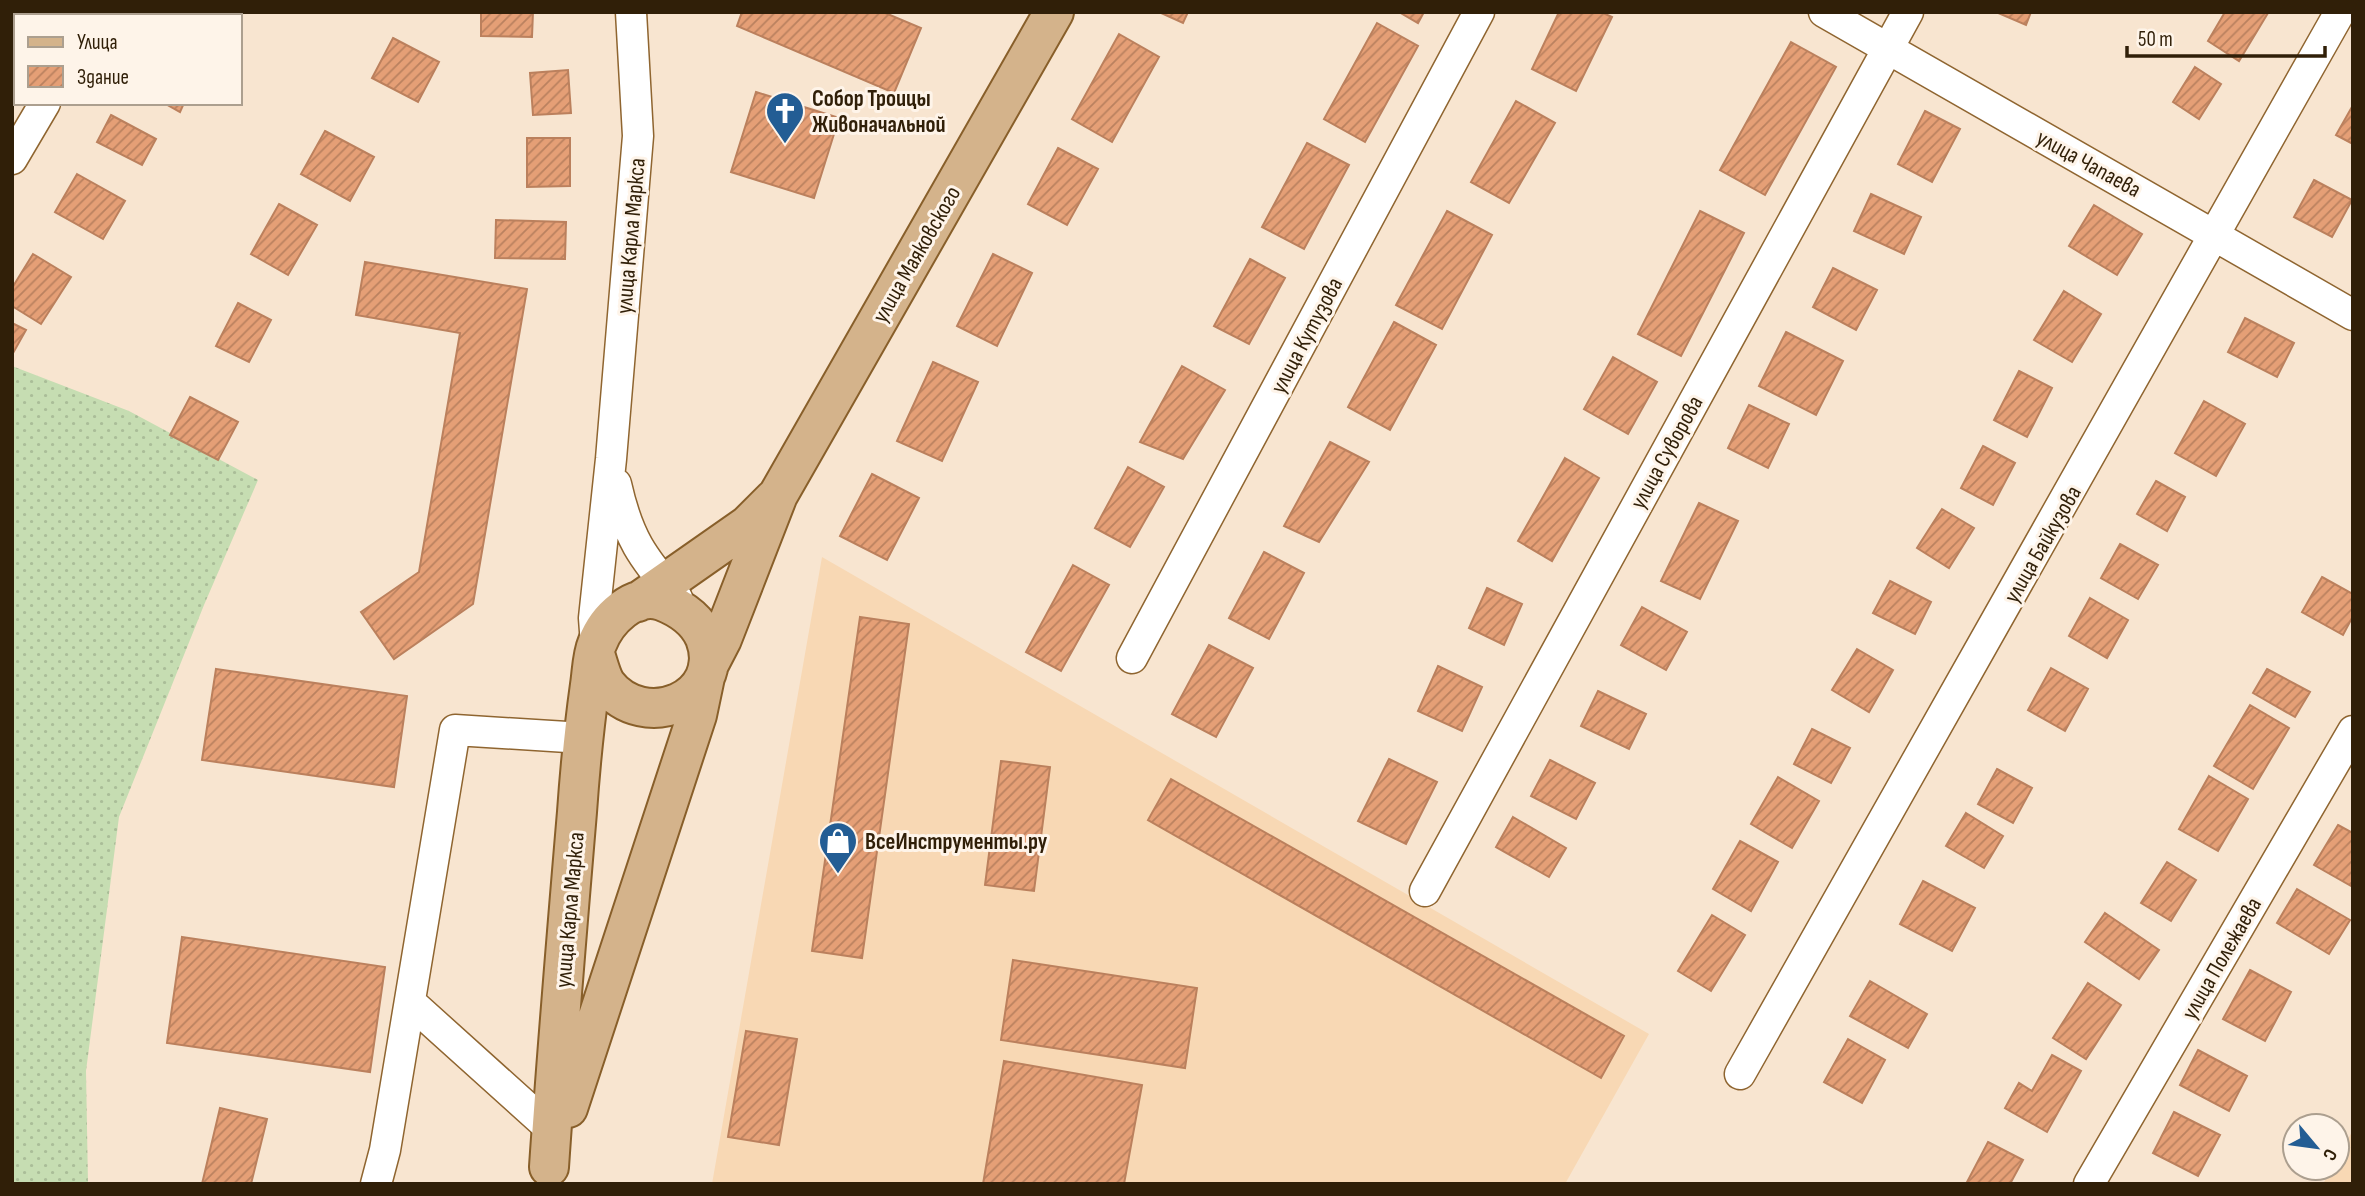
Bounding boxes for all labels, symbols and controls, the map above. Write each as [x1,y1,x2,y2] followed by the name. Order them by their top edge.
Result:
[14,14,242,105] legend
[2127,14,2325,58] scale bar
[2138,27,2173,52] text: 50 m
[77,30,118,55] text: Улица
[77,65,129,90] text: Здание
[812,85,946,139] place label: Собор Троицы Живоначальной
[764,90,806,145] church icon: Собор Троицы Живоначальной
[2031,124,2146,204] street label: улица Чапаева
[610,157,652,315] street label: улица Карла Маркса
[867,181,967,328] street label: улица Маяковского
[1265,273,1349,398] street label: улица Кутузова
[1624,391,1709,514] street label: улица Суворова
[1998,481,2088,608] street label: улица Байкузова
[817,820,859,875] shop icon: ВсеИнструменты.ру
[865,828,1048,856] place label: ВсеИнструменты.ру
[549,831,591,989] street label: улица Карла Маркса
[2176,893,2268,1024] street label: улица Полежаева
[2281,1112,2351,1182] north arrow
[2317,1145,2342,1165] text: С

